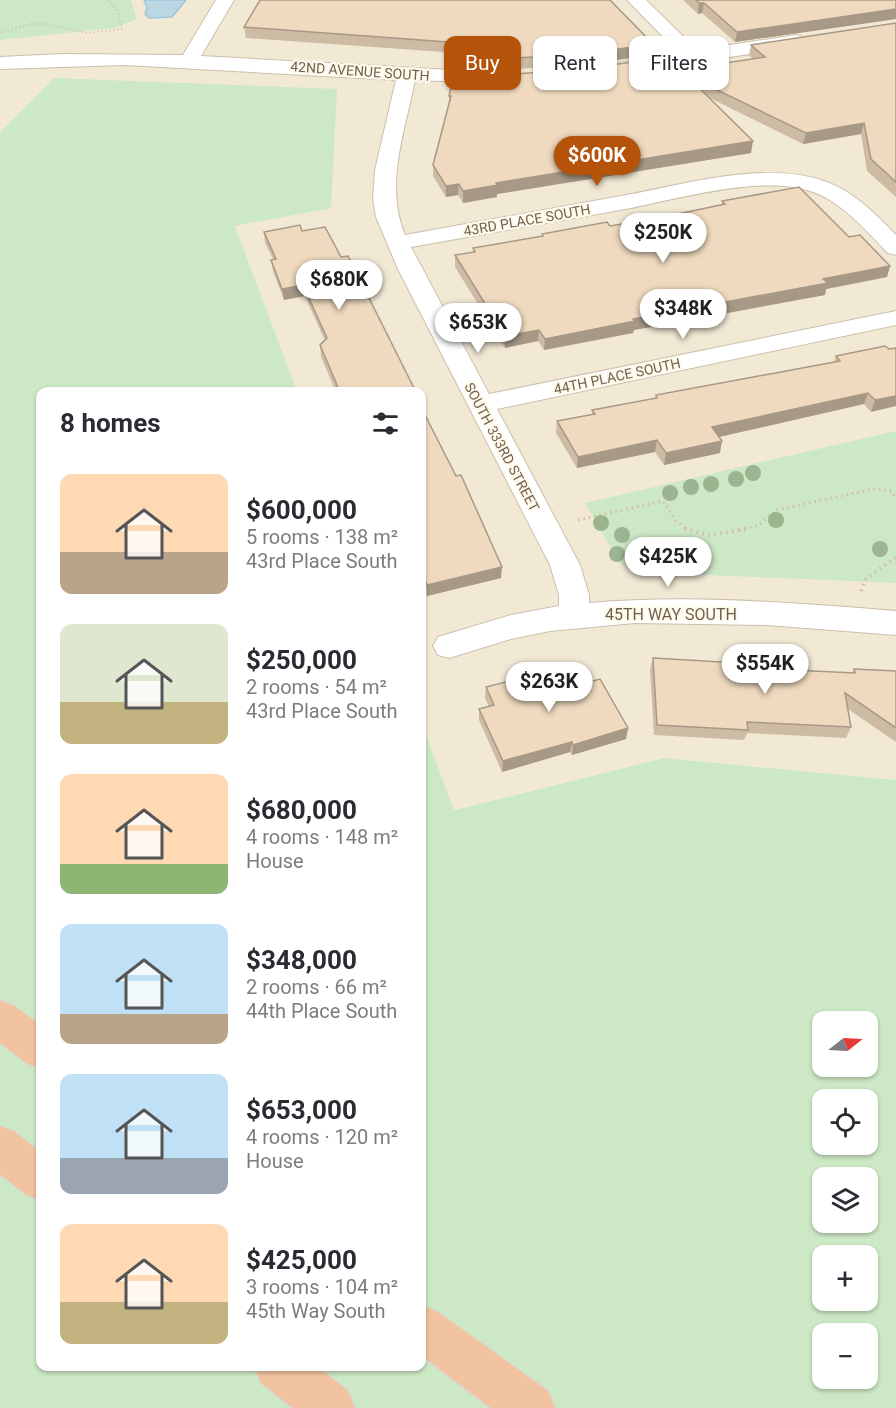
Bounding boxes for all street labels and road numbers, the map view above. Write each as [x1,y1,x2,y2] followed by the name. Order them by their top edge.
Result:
[290,58,430,84] street label: 42ND AVENUE SOUTH
[462,201,592,239] street label: 43RD PLACE SOUTH
[552,355,682,397] street label: 44TH PLACE SOUTH
[461,380,543,515] street label: SOUTH 333RD STREET
[605,605,737,624] street label: 45TH WAY SOUTH

